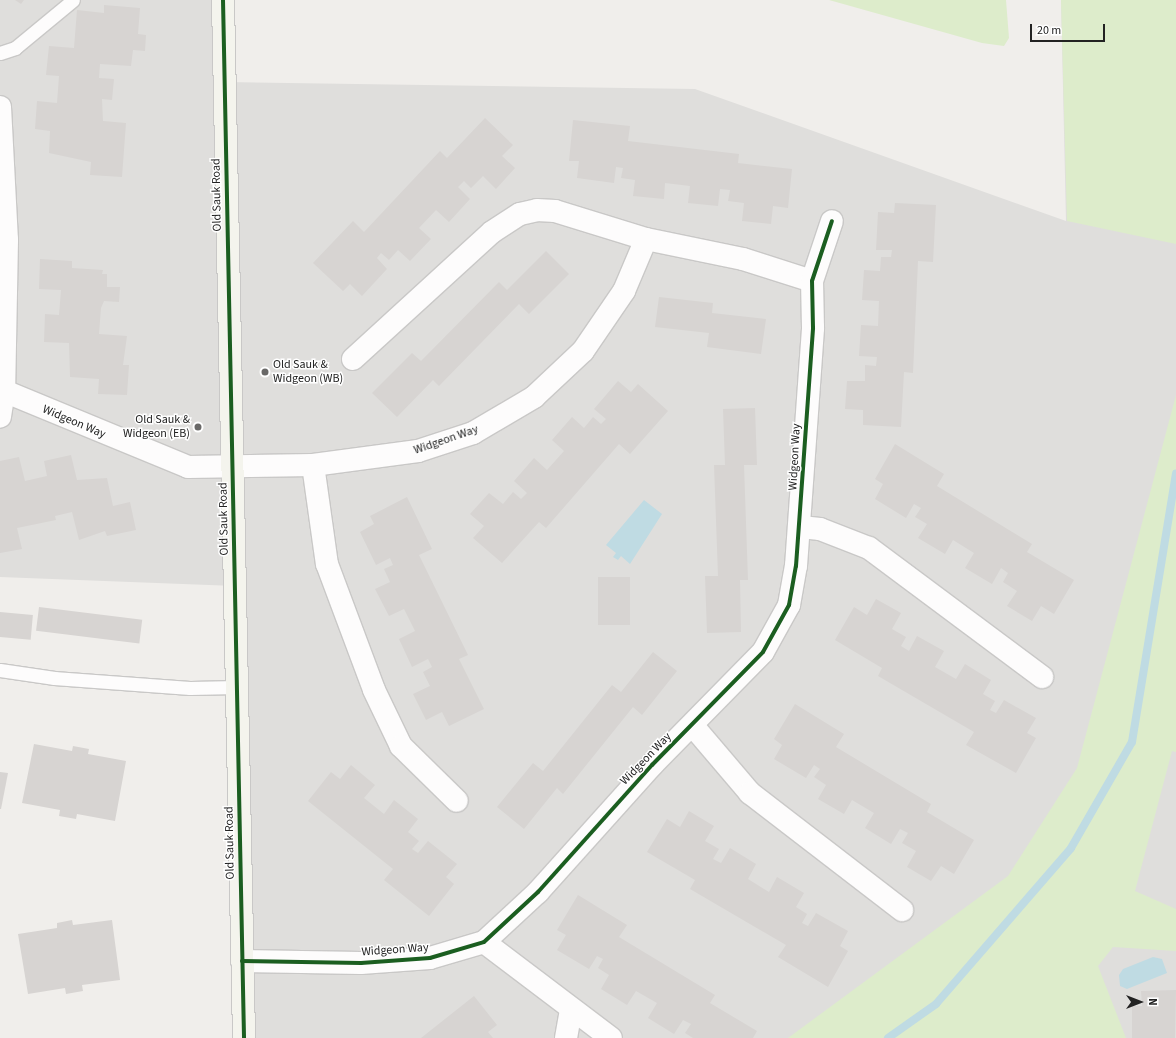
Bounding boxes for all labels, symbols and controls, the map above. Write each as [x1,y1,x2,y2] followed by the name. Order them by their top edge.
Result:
[1032,16,1107,42] scale bar
[1037,22,1061,39] text: 20 m
[209,158,225,232] street label: Old Sauk Road
[273,358,343,386] place label: Old Sauk & Widgeon (WB)
[260,367,270,377] marker: Old Sauk & Widgeon (WB)
[40,402,108,442] street label: Widgeon Way
[123,413,190,441] place label: Old Sauk & Widgeon (EB)
[193,422,203,432] marker: Old Sauk & Widgeon (EB)
[412,422,480,458] street label: Widgeon Way
[786,423,804,491] street label: Widgeon Way
[216,482,232,556] street label: Old Sauk Road
[617,730,675,788] street label: Widgeon Way
[222,806,238,880] street label: Old Sauk Road
[361,940,429,960] street label: Widgeon Way
[1120,982,1160,1022] north arrow
[1145,998,1160,1006] text: N

